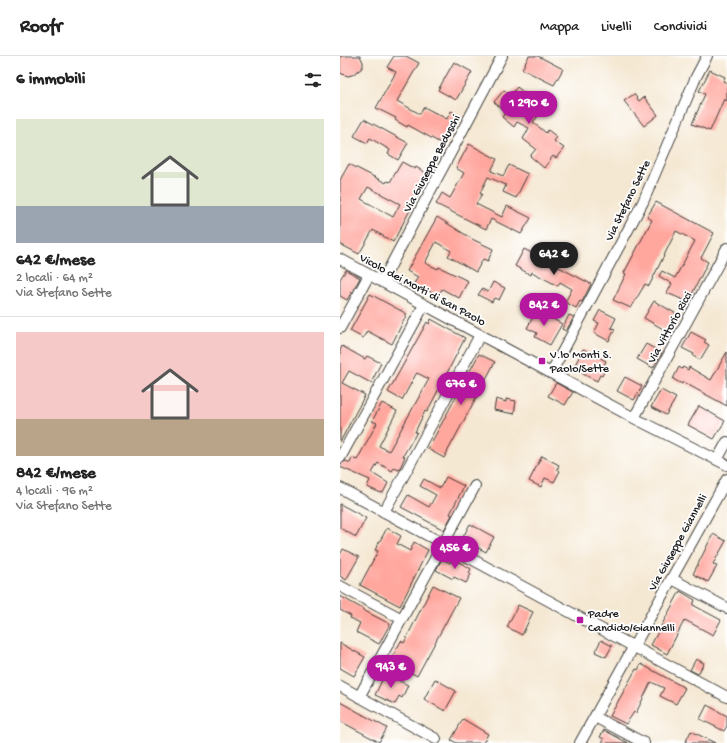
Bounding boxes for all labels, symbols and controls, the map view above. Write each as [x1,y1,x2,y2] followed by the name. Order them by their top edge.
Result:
[20,16,62,39] text: Roofr
[540,19,579,36] text: Mappa
[601,19,632,36] text: Livelli
[654,19,707,36] text: Condividi
[302,69,324,91] icon: filters
[16,70,85,90] text: 6 immobili
[492,91,566,125] pin: 1 290 €
[509,96,549,111] text: 1 290 €
[401,112,465,216] street label: Via Giuseppe Beduschi
[134,145,206,217] icon: home
[603,157,655,245] street label: Via Stefano Sette
[526,242,582,276] pin: 642 €
[539,247,569,262] text: 642 €
[16,251,95,271] text: 642 €/mese
[356,251,487,330] street label: Vicolo dei Morti di San Paolo
[16,271,93,286] text: 2 locali · 64 m²
[16,286,112,301] text: Via Stefano Sette
[645,289,696,367] street label: Via Vittorio Ricci
[516,293,572,327] pin: 842 €
[529,298,559,313] text: 842 €
[549,349,612,377] place label: V.lo Monti S. Paolo/Sette
[537,356,547,366] marker: V.lo Monti S. Paolo/Sette
[134,358,206,430] icon: home
[433,372,489,406] pin: 676 €
[446,377,476,392] text: 676 €
[16,464,96,484] text: 842 €/mese
[16,484,93,499] text: 4 locali · 96 m²
[646,492,711,595] street label: Via Giuseppe Giannelli
[16,499,112,514] text: Via Stefano Sette
[427,536,483,570] pin: 456 €
[440,541,470,556] text: 456 €
[587,608,675,636] place label: Padre Candido/Giannelli
[575,615,585,625] marker: Padre Candido/Giannelli
[363,655,419,689] pin: 943 €
[376,660,406,675] text: 943 €

